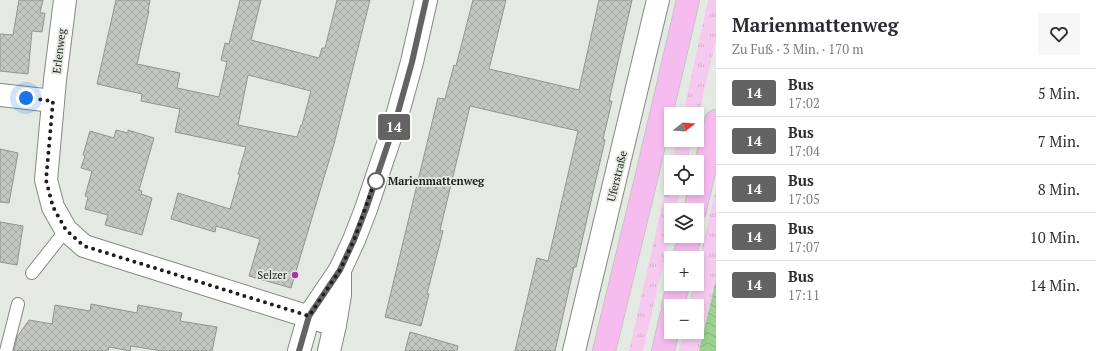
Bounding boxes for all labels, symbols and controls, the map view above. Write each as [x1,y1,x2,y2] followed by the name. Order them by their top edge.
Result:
[732,12,898,37] text: Marienmattenweg
[1038,13,1080,55] button: heart
[49,28,69,74] street label: Erlenweg
[732,40,864,58] text: Zu Fuß · 3 Min. · 170 m
[788,74,814,94] text: Bus
[746,83,762,102] text: 14
[1038,83,1080,103] text: 5 Min.
[16,88,36,108] your location
[788,94,820,112] text: 17:02
[664,107,704,147] north arrow
[664,107,704,339] map controls
[376,114,412,140] line badge: 14
[386,117,402,136] text: 14
[788,122,814,142] text: Bus
[746,131,762,150] text: 14
[1038,131,1080,151] text: 7 Min.
[788,142,820,160] text: 17:04
[604,149,630,203] street label: Uferstraße
[664,155,704,195] button: locate
[788,170,814,190] text: Bus
[367,172,385,190] marker: Marienmattenweg
[388,174,485,188] place label: Marienmattenweg
[746,179,762,198] text: 14
[1038,179,1080,199] text: 8 Min.
[788,190,820,208] text: 17:05
[664,203,704,243] button: layers
[788,218,814,238] text: Bus
[746,227,762,246] text: 14
[1030,227,1080,247] text: 10 Min.
[788,238,820,256] text: 17:07
[664,251,704,291] button: +
[788,266,814,286] text: Bus
[257,268,288,282] place label: Selzer
[290,270,300,280] marker: Selzer
[746,275,762,294] text: 14
[1030,275,1080,295] text: 14 Min.
[788,286,820,304] text: 17:11
[664,299,704,339] button: −

